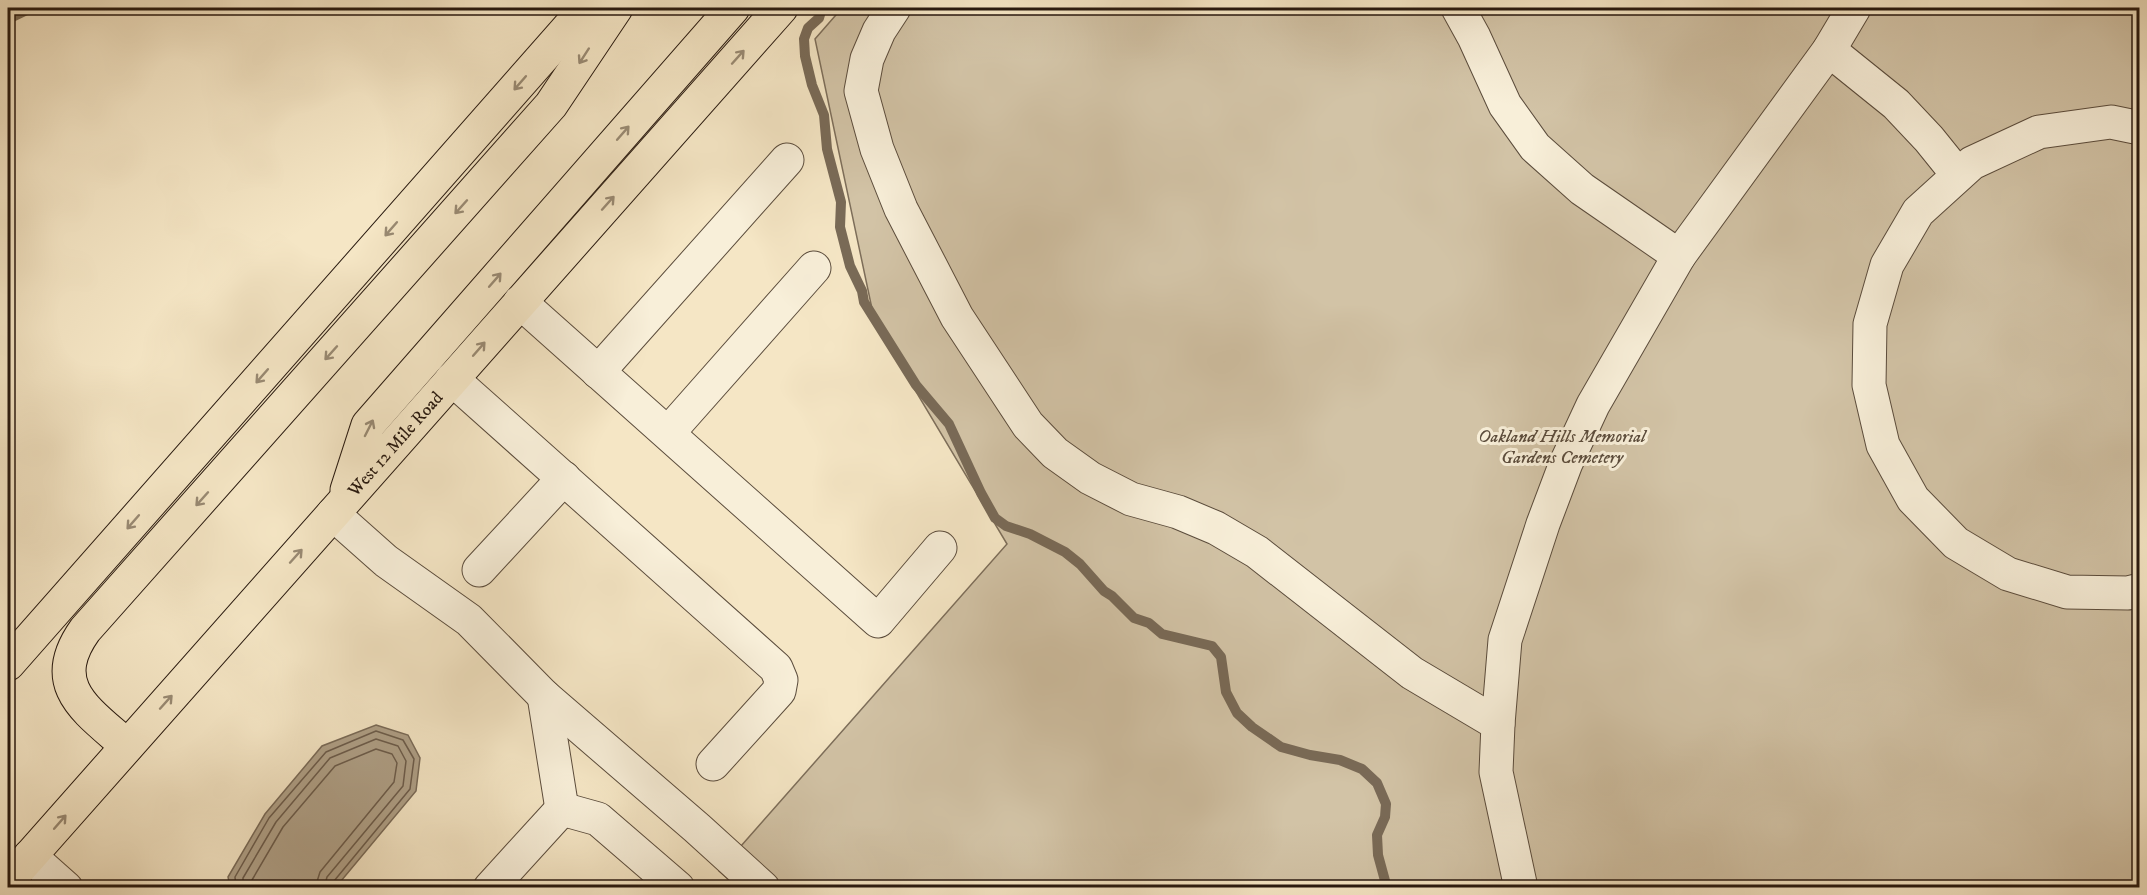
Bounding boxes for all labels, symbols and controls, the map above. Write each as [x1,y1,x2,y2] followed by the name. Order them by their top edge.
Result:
[577,48,590,65] one-way arrow
[731,50,745,65] one-way arrow
[513,75,527,90] one-way arrow
[616,126,630,141] one-way arrow
[601,196,615,211] one-way arrow
[454,199,468,214] one-way arrow
[384,221,398,236] one-way arrow
[488,273,502,288] one-way arrow
[472,342,486,357] one-way arrow
[324,345,338,360] one-way arrow
[255,368,269,383] one-way arrow
[343,387,448,502] street label: West 12 Mile Road
[363,419,375,437] one-way arrow
[1478,426,1648,469] park label: Oakland Hills Memorial Gardens Cemetery
[195,491,209,506] one-way arrow
[126,514,140,529] one-way arrow
[289,549,303,564] one-way arrow
[159,695,173,710] one-way arrow
[53,815,67,830] one-way arrow

